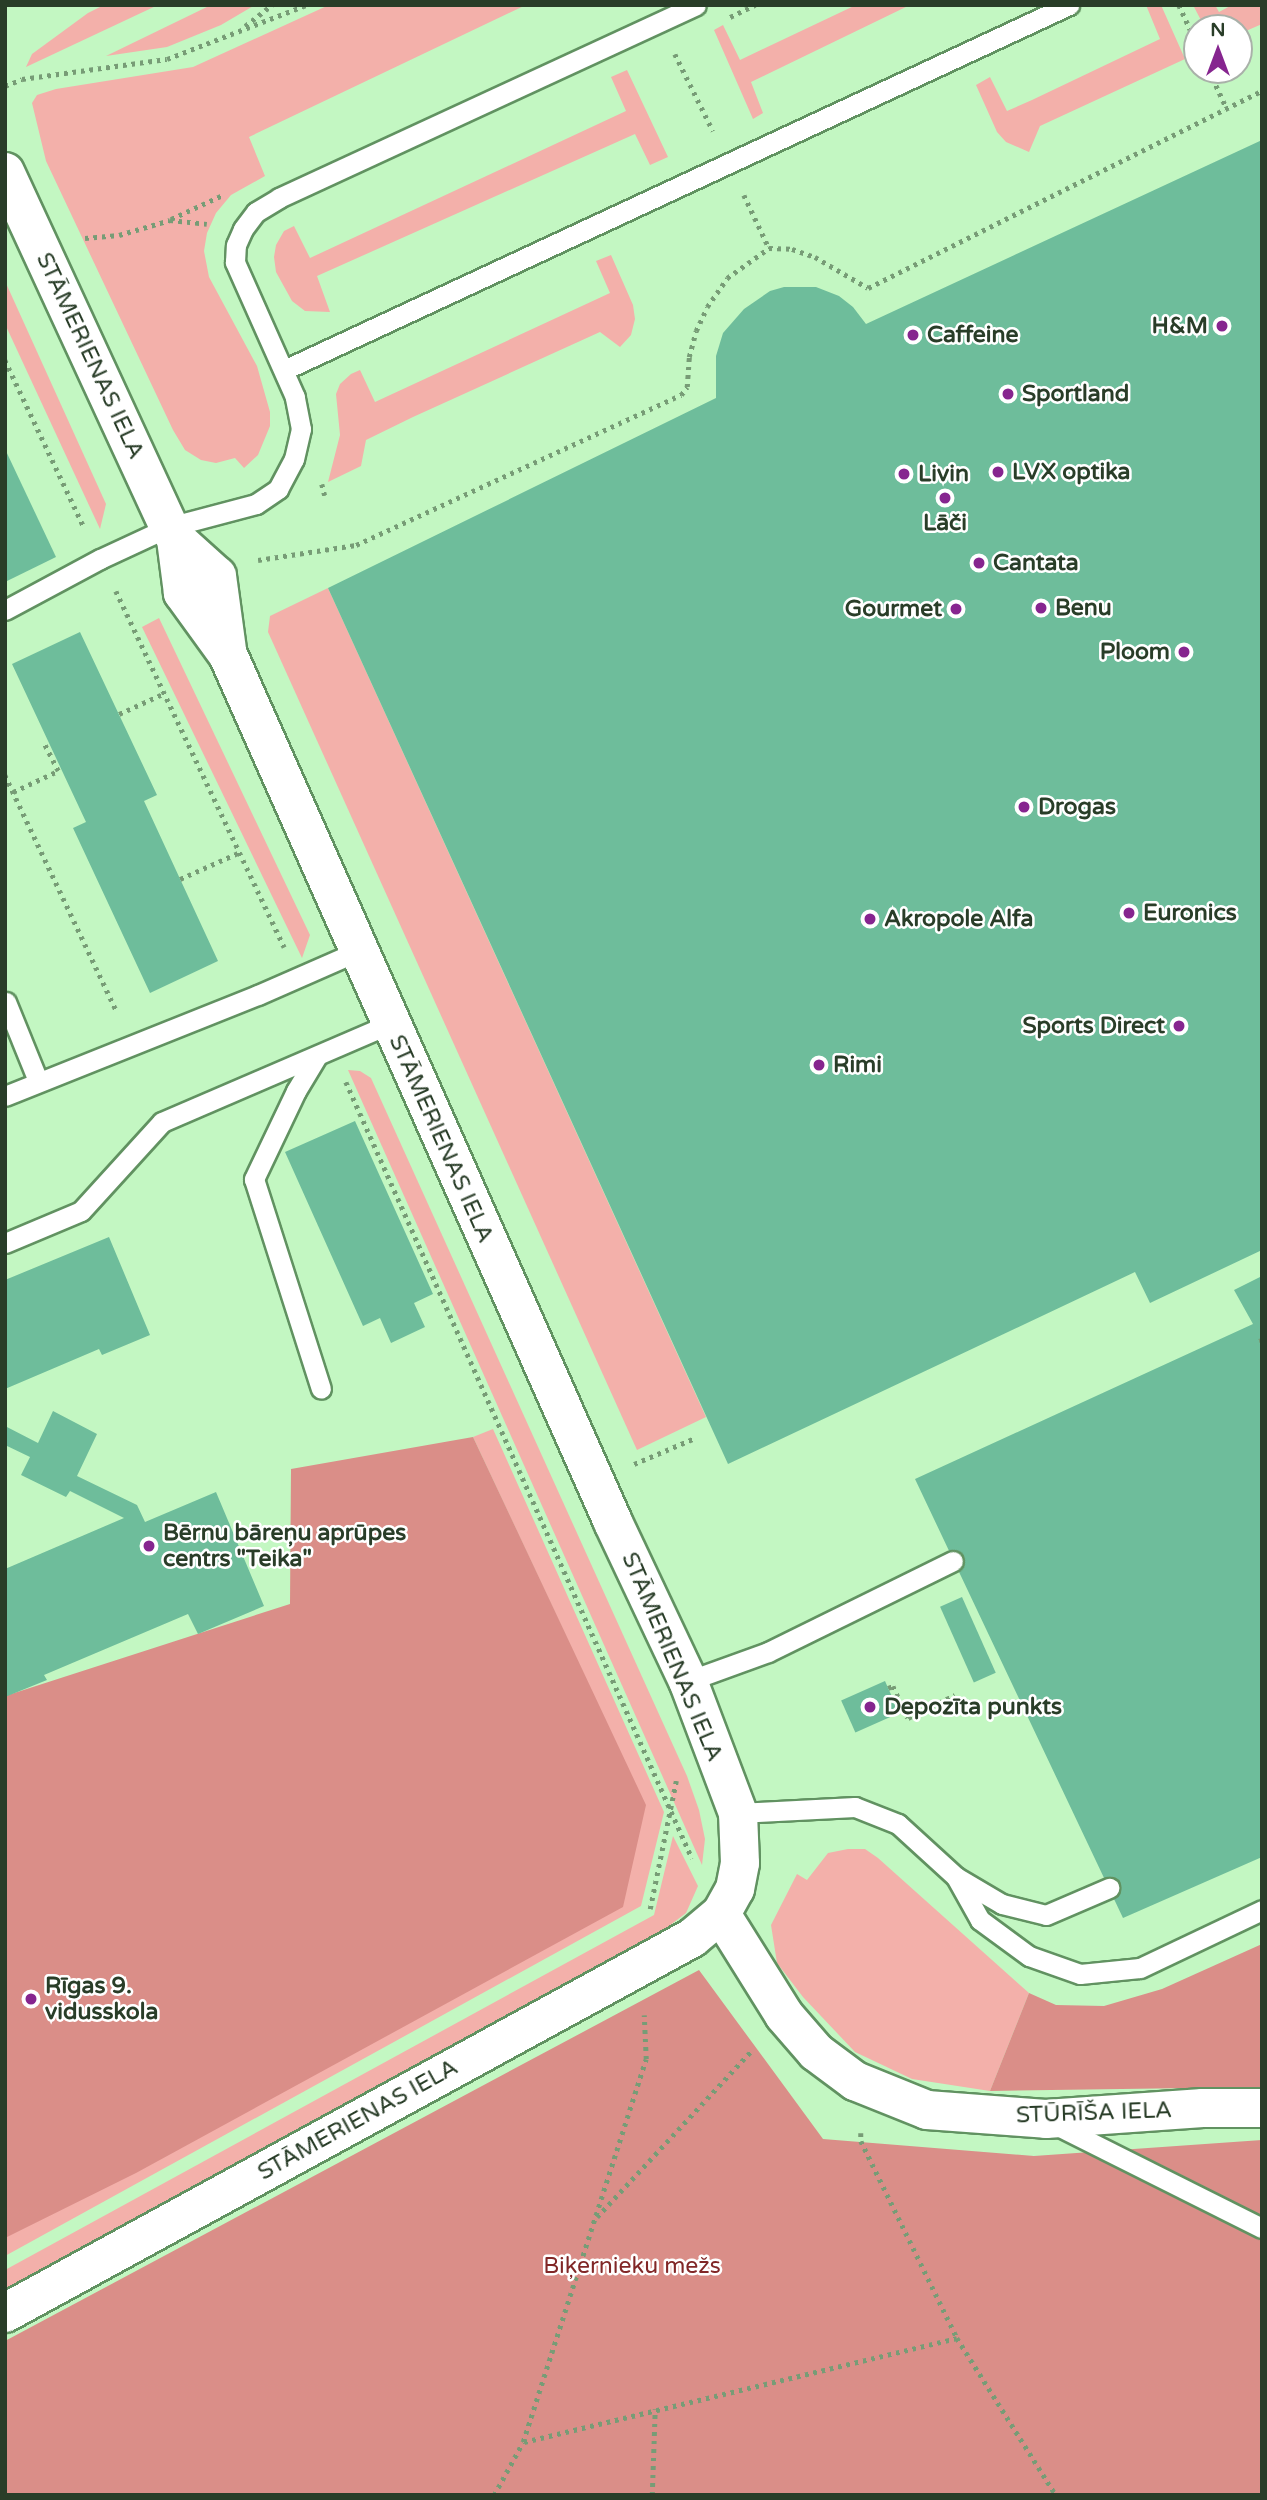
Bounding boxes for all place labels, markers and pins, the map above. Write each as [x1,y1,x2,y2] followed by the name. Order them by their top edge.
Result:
[1152,312,1208,340] place label: H&M
[1214,318,1230,334] marker: H&M
[927,321,1019,349] place label: Caffeine
[905,327,921,343] marker: Caffeine
[1022,380,1129,408] place label: Sportland
[1000,386,1016,402] marker: Sportland
[1012,458,1130,486] place label: LVX optika
[918,460,969,488] place label: Livin
[990,464,1006,480] marker: LVX optika
[896,466,912,482] marker: Livin
[937,490,953,506] marker: Lāči
[923,509,967,537] place label: Lāči
[993,549,1079,577] place label: Cantata
[971,555,987,571] marker: Cantata
[1055,594,1112,622] place label: Benu
[845,595,942,623] place label: Gourmet
[1033,600,1049,616] marker: Benu
[948,601,964,617] marker: Gourmet
[1100,638,1170,666] place label: Ploom
[1176,644,1192,660] marker: Ploom
[1038,793,1116,821] place label: Drogas
[1016,799,1032,815] marker: Drogas
[1143,899,1237,927] place label: Euronics
[884,905,1033,933] place label: Akropole Alfa
[1121,905,1137,921] marker: Euronics
[862,911,878,927] marker: Akropole Alfa
[1023,1012,1165,1040] place label: Sports Direct
[1171,1018,1187,1034] marker: Sports Direct
[833,1051,882,1079] place label: Rimi
[811,1057,827,1073] marker: Rimi
[163,1519,406,1573] place label: Bērnu bāreņu aprūpes centrs "Teika"
[141,1538,157,1554] marker: Bērnu bāreņu aprūpes centrs "Teika"
[884,1693,1062,1721] place label: Depozīta punkts
[862,1699,878,1715] marker: Depozīta punkts
[45,1972,158,2026] place label: Rīgas 9. vidusskola
[23,1991,39,2007] marker: Rīgas 9. vidusskola

